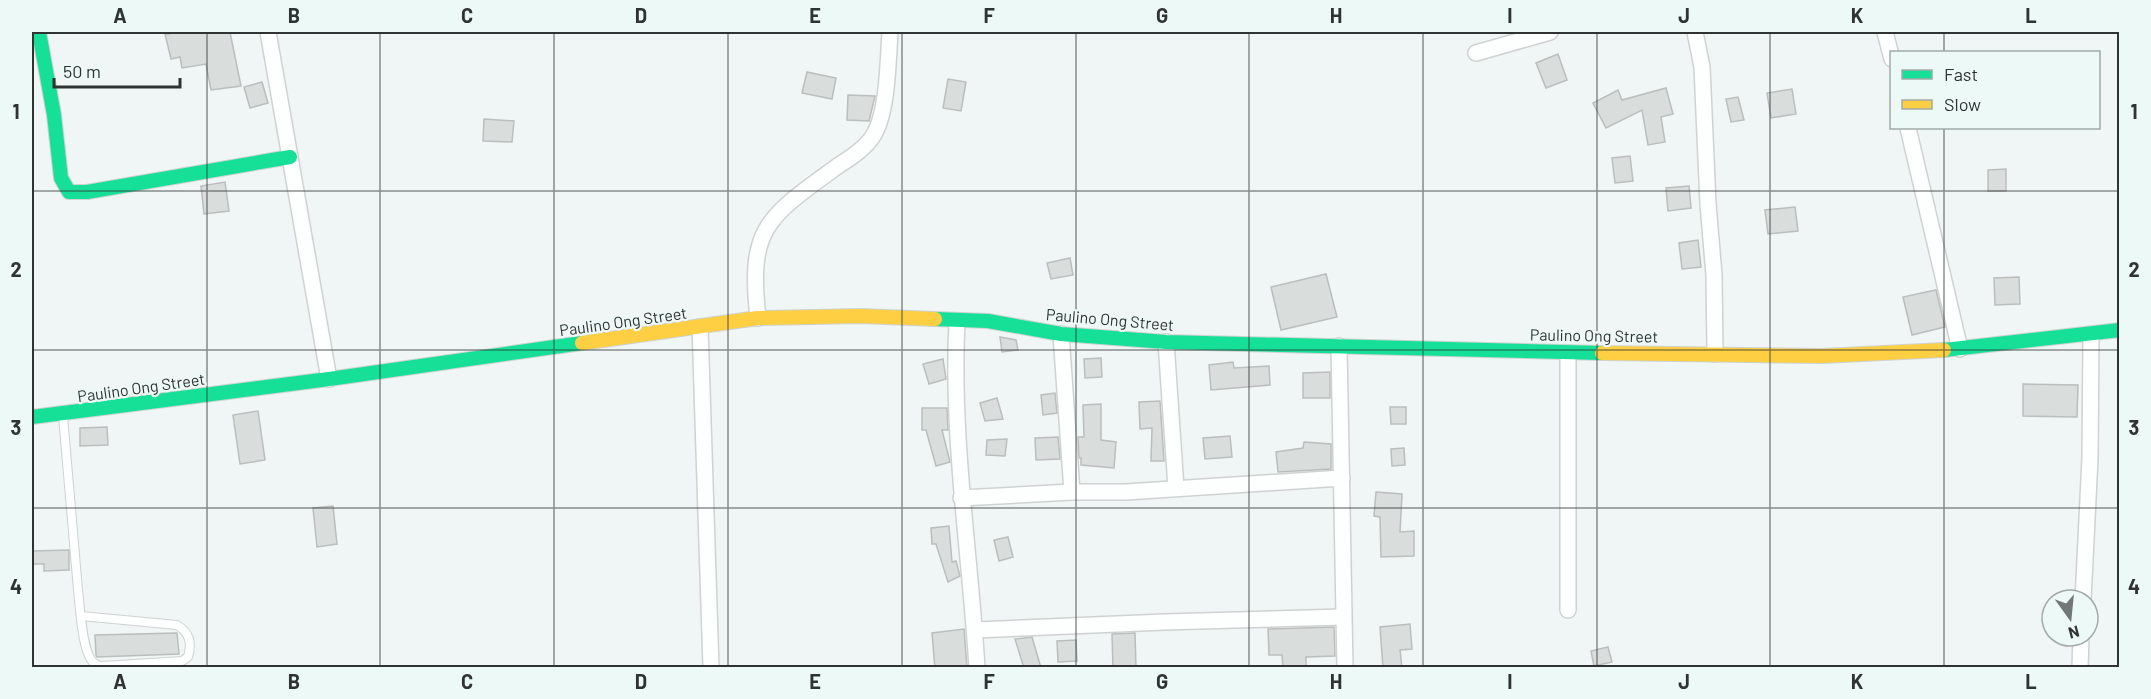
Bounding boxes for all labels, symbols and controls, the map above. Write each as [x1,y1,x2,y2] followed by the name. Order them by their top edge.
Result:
[113,3,127,27] text: A
[288,3,300,27] text: B
[461,3,473,27] text: C
[635,3,647,27] text: D
[809,3,821,27] text: E
[983,3,995,27] text: F
[1156,3,1168,27] text: G
[1330,3,1342,27] text: H
[1507,3,1513,27] text: I
[1678,3,1690,27] text: J
[1851,3,1864,27] text: K
[2025,3,2037,27] text: L
[54,51,180,89] scale bar
[1890,51,2100,129] legend
[63,60,101,82] text: 50 m
[1944,63,1978,85] text: Fast
[1944,93,1981,115] text: Slow
[12,99,20,123] text: 1
[2130,99,2138,123] text: 1
[10,257,22,281] text: 2
[2128,257,2140,281] text: 2
[558,303,688,339] street label: Paulino Ong Street
[1045,304,1175,334] street label: Paulino Ong Street
[1530,324,1658,346] street label: Paulino Ong Street
[76,369,206,405] street label: Paulino Ong Street
[11,415,21,439] text: 3
[2129,415,2139,439] text: 3
[10,574,22,598] text: 4
[2128,574,2140,598] text: 4
[2040,588,2100,648] north arrow
[2066,622,2082,644] text: N
[113,669,127,693] text: A
[288,669,300,693] text: B
[461,669,473,693] text: C
[635,669,647,693] text: D
[809,669,821,693] text: E
[983,669,995,693] text: F
[1156,669,1168,693] text: G
[1330,669,1342,693] text: H
[1507,669,1513,693] text: I
[1678,669,1690,693] text: J
[1851,669,1864,693] text: K
[2025,669,2037,693] text: L

